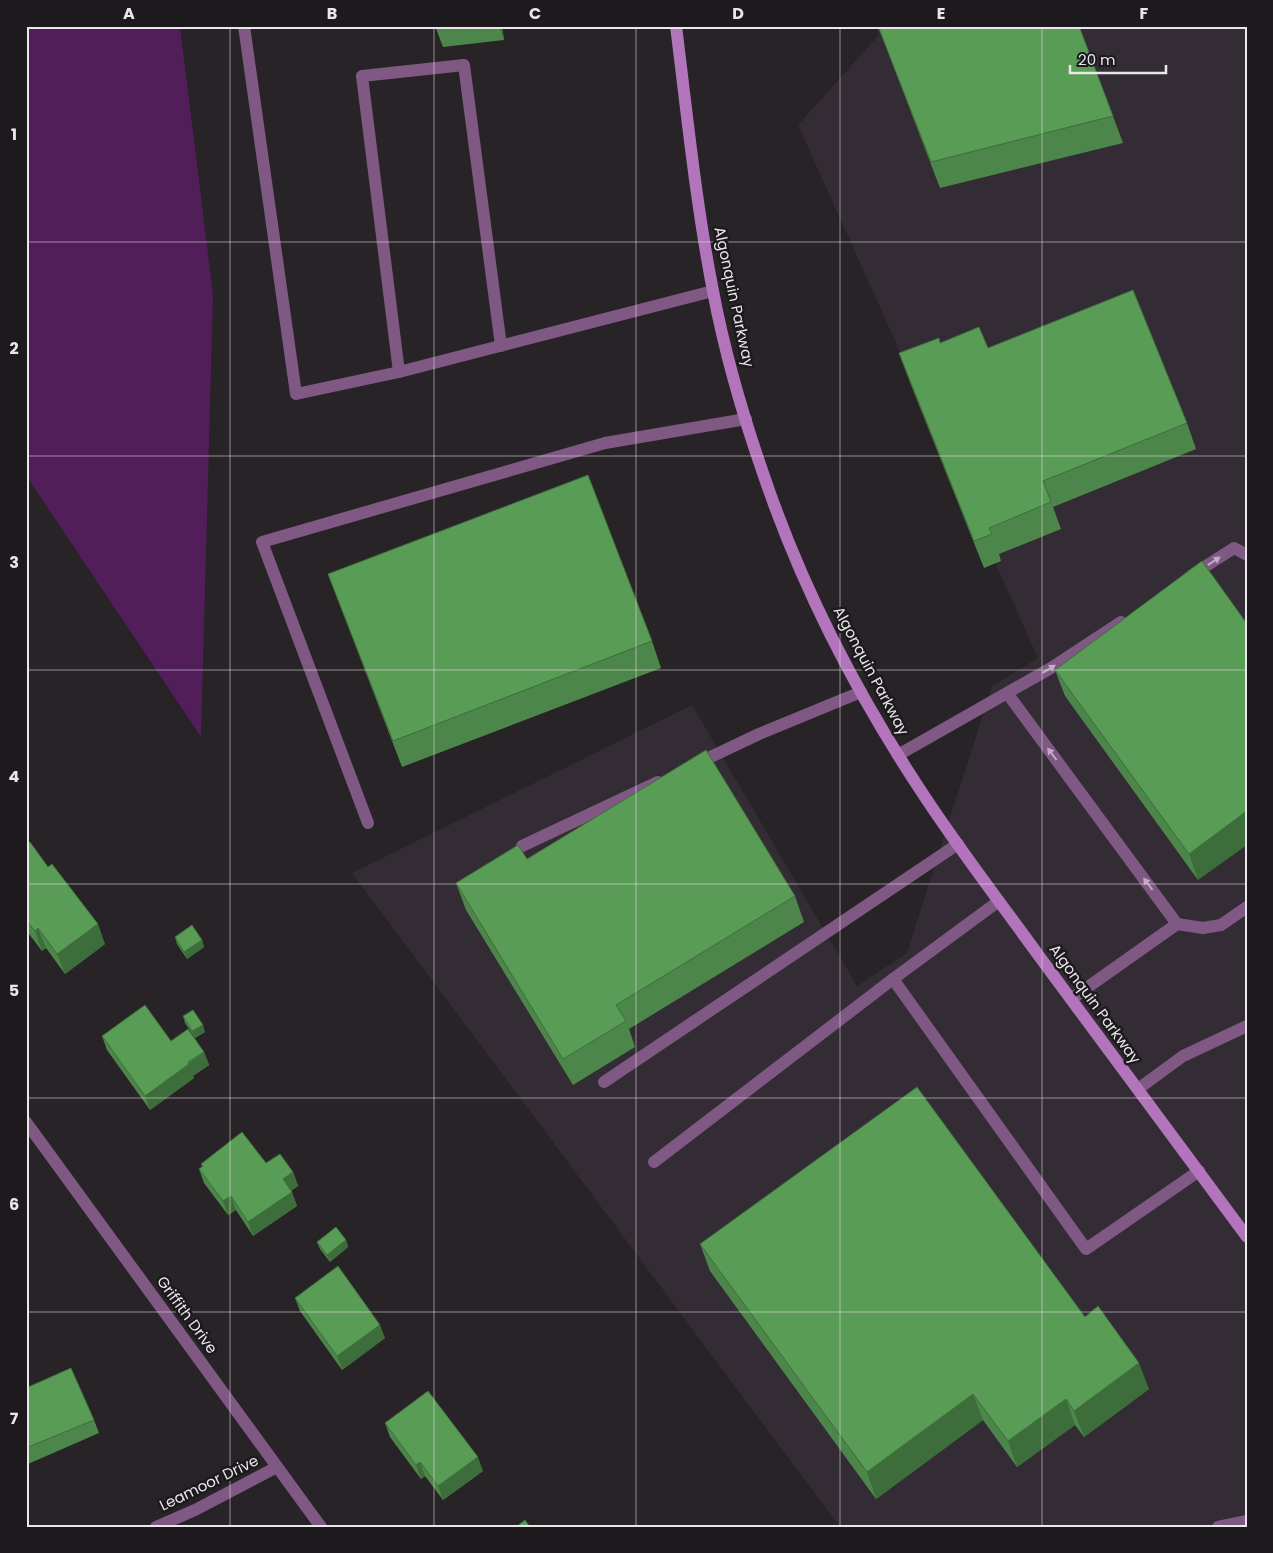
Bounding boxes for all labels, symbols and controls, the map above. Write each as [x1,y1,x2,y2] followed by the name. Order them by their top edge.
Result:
[123,2,135,25] text: A
[327,2,337,25] text: B
[529,2,541,25] text: C
[732,2,744,25] text: D
[937,2,945,25] text: E
[1140,2,1149,25] text: F
[1070,42,1167,74] scale bar
[1078,49,1116,70] text: 20 m
[11,123,17,146] text: 1
[709,225,760,370] street label: Algonquin Parkway
[9,337,19,360] text: 2
[9,551,19,574] text: 3
[1208,556,1221,566] one-way arrow
[829,603,915,739] street label: Algonquin Parkway
[1043,665,1056,674] one-way arrow
[1046,748,1057,761] one-way arrow
[9,765,20,788] text: 4
[1143,877,1153,891] one-way arrow
[1045,940,1146,1068] street label: Algonquin Parkway
[9,979,19,1002] text: 5
[9,1193,19,1216] text: 6
[152,1272,223,1358] street label: Griffith Drive
[10,1407,19,1430] text: 7
[156,1449,262,1516] street label: Leamoor Drive

